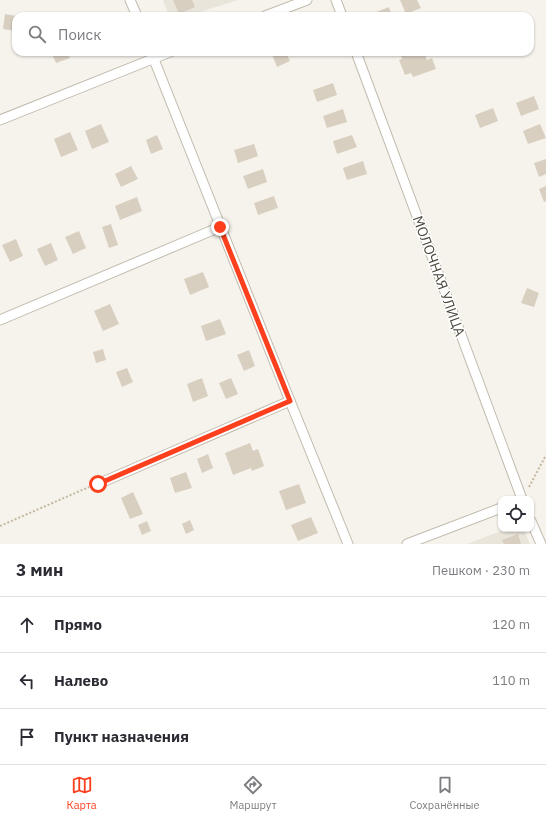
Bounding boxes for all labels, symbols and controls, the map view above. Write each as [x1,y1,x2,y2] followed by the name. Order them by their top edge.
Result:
[12,12,534,56] search box
[26,23,48,45] icon: search
[58,25,101,44] text: Поиск
[409,213,469,339] street label: МОЛОЧНАЯ УЛИЦА
[211,218,229,236] route end
[89,475,107,493] route start
[498,496,534,532] map controls
[498,496,534,532] button: locate
[16,559,63,581] text: 3 мин
[432,562,530,579] text: Пешком · 230 m
[16,614,38,636] icon: ahead
[54,615,102,634] text: Прямо
[492,616,530,633] text: 120 m
[16,670,38,692] icon: left
[54,671,108,690] text: Налево
[492,672,530,689] text: 110 m
[16,726,38,748] icon: arrive
[54,727,189,746] text: Пункт назначения
[66,774,97,812] tab: Карта
[230,774,277,812] tab: Маршрут
[409,774,480,812] tab: Сохранённые

